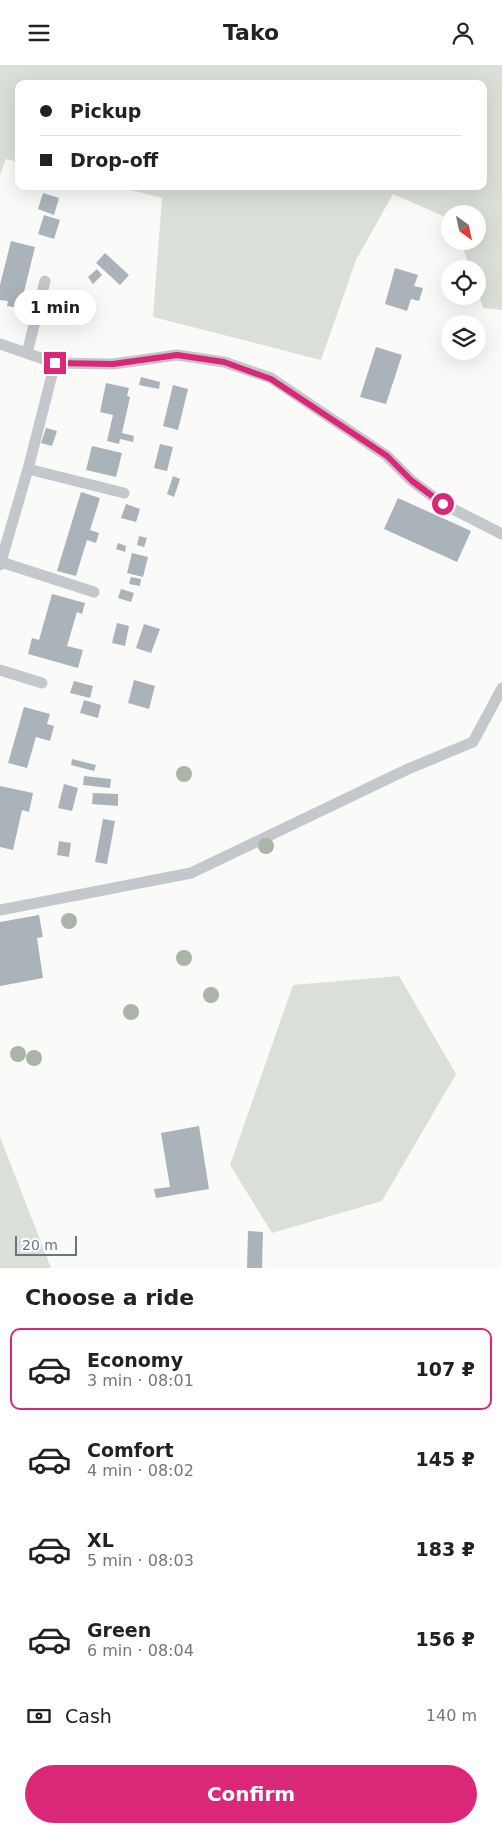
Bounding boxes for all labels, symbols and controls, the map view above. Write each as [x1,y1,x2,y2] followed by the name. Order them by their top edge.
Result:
[25,19,53,47] icon: menu
[449,19,477,47] icon: person
[223,20,279,45] text: Tako
[70,100,141,122] text: Pickup
[70,149,158,171] text: Drop-off
[441,205,486,250] north arrow
[441,205,486,360] map controls
[441,260,486,305] button: locate
[14,291,96,325] callout: 1 min
[30,298,80,317] text: 1 min
[441,315,486,360] button: layers
[44,352,66,374] route end
[432,493,454,515] route start
[15,1233,78,1256] scale bar
[22,1237,58,1253] text: 20 m
[25,1285,194,1310] text: Choose a ride
[27,1347,72,1392] icon: car
[87,1349,183,1371] text: Economy
[416,1358,475,1380] text: 107 ₽
[87,1371,194,1390] text: 3 min · 08:01
[27,1437,72,1482] icon: car
[87,1439,174,1461] text: Comfort
[416,1448,475,1470] text: 145 ₽
[87,1461,194,1480] text: 4 min · 08:02
[27,1527,72,1572] icon: car
[87,1529,114,1551] text: XL
[416,1538,475,1560] text: 183 ₽
[87,1551,194,1570] text: 5 min · 08:03
[27,1617,72,1662] icon: car
[87,1619,151,1641] text: Green
[416,1628,475,1650] text: 156 ₽
[87,1641,194,1660] text: 6 min · 08:04
[25,1702,53,1730] icon: cash
[65,1705,112,1727] text: Cash
[426,1706,477,1725] text: 140 m
[25,1765,477,1823] button: Confirm

